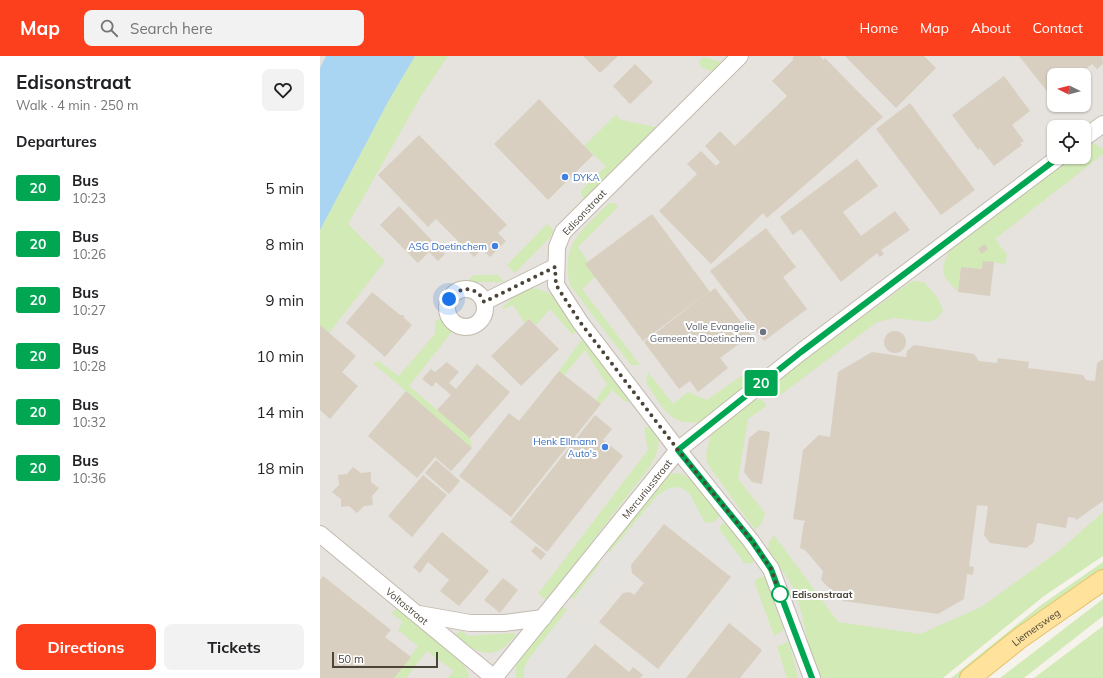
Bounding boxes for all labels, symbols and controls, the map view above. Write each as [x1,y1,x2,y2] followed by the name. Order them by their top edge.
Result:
[84,10,364,46] search box
[20,16,60,40] text: Map
[98,17,120,39] icon: search
[130,19,213,38] text: Search here
[859,19,898,37] text: Home
[920,19,949,37] text: Map
[971,19,1011,37] text: About
[1033,19,1083,37] text: Contact
[1047,68,1091,112] north arrow
[1047,68,1091,164] map controls
[262,69,304,111] button: heart
[16,70,131,94] text: Edisonstraat
[16,97,138,113] text: Walk · 4 min · 250 m
[1047,120,1091,164] button: locate
[16,132,97,151] text: Departures
[72,171,99,190] text: Bus
[573,171,600,184] place label: DYKA
[560,172,570,182] marker: DYKA
[30,179,46,197] text: 20
[266,179,304,198] text: 5 min
[560,186,609,238] street label: Edisonstraat
[72,190,106,206] text: 10:23
[72,227,99,246] text: Bus
[30,235,46,253] text: 20
[266,235,304,254] text: 8 min
[408,240,487,253] place label: ASG Doetinchem
[490,241,500,251] marker: ASG Doetinchem
[72,246,106,262] text: 10:26
[72,283,99,302] text: Bus
[439,289,459,309] your location
[30,291,46,309] text: 20
[266,291,304,310] text: 9 min
[72,302,106,318] text: 10:27
[650,320,755,345] place label: Volle Evangelie Gemeente Doetinchem
[758,327,768,337] marker: Volle Evangelie Gemeente Doetinchem
[72,339,99,358] text: Bus
[30,347,46,365] text: 20
[257,347,304,366] text: 10 min
[72,358,106,374] text: 10:28
[743,370,779,396] line badge: 20
[753,374,769,392] text: 20
[72,395,99,414] text: Bus
[30,403,46,421] text: 20
[257,403,304,422] text: 14 min
[72,414,106,430] text: 10:32
[533,435,597,460] place label: Henk Ellmann Auto's
[600,442,610,452] marker: Henk Ellmann Auto's
[72,451,99,470] text: Bus
[619,456,675,522] street label: Mercuriusstraat
[30,459,46,477] text: 20
[257,459,304,478] text: 18 min
[72,470,106,486] text: 10:36
[383,585,431,628] street label: Voltastraat
[771,585,789,603] marker: Edisonstraat
[792,588,853,601] place label: Edisonstraat
[1009,606,1063,649] street label: Liemersweg
[16,624,156,670] button: Directions
[164,624,304,670] button: Tickets
[332,650,438,669] scale bar
[338,652,364,666] text: 50 m

